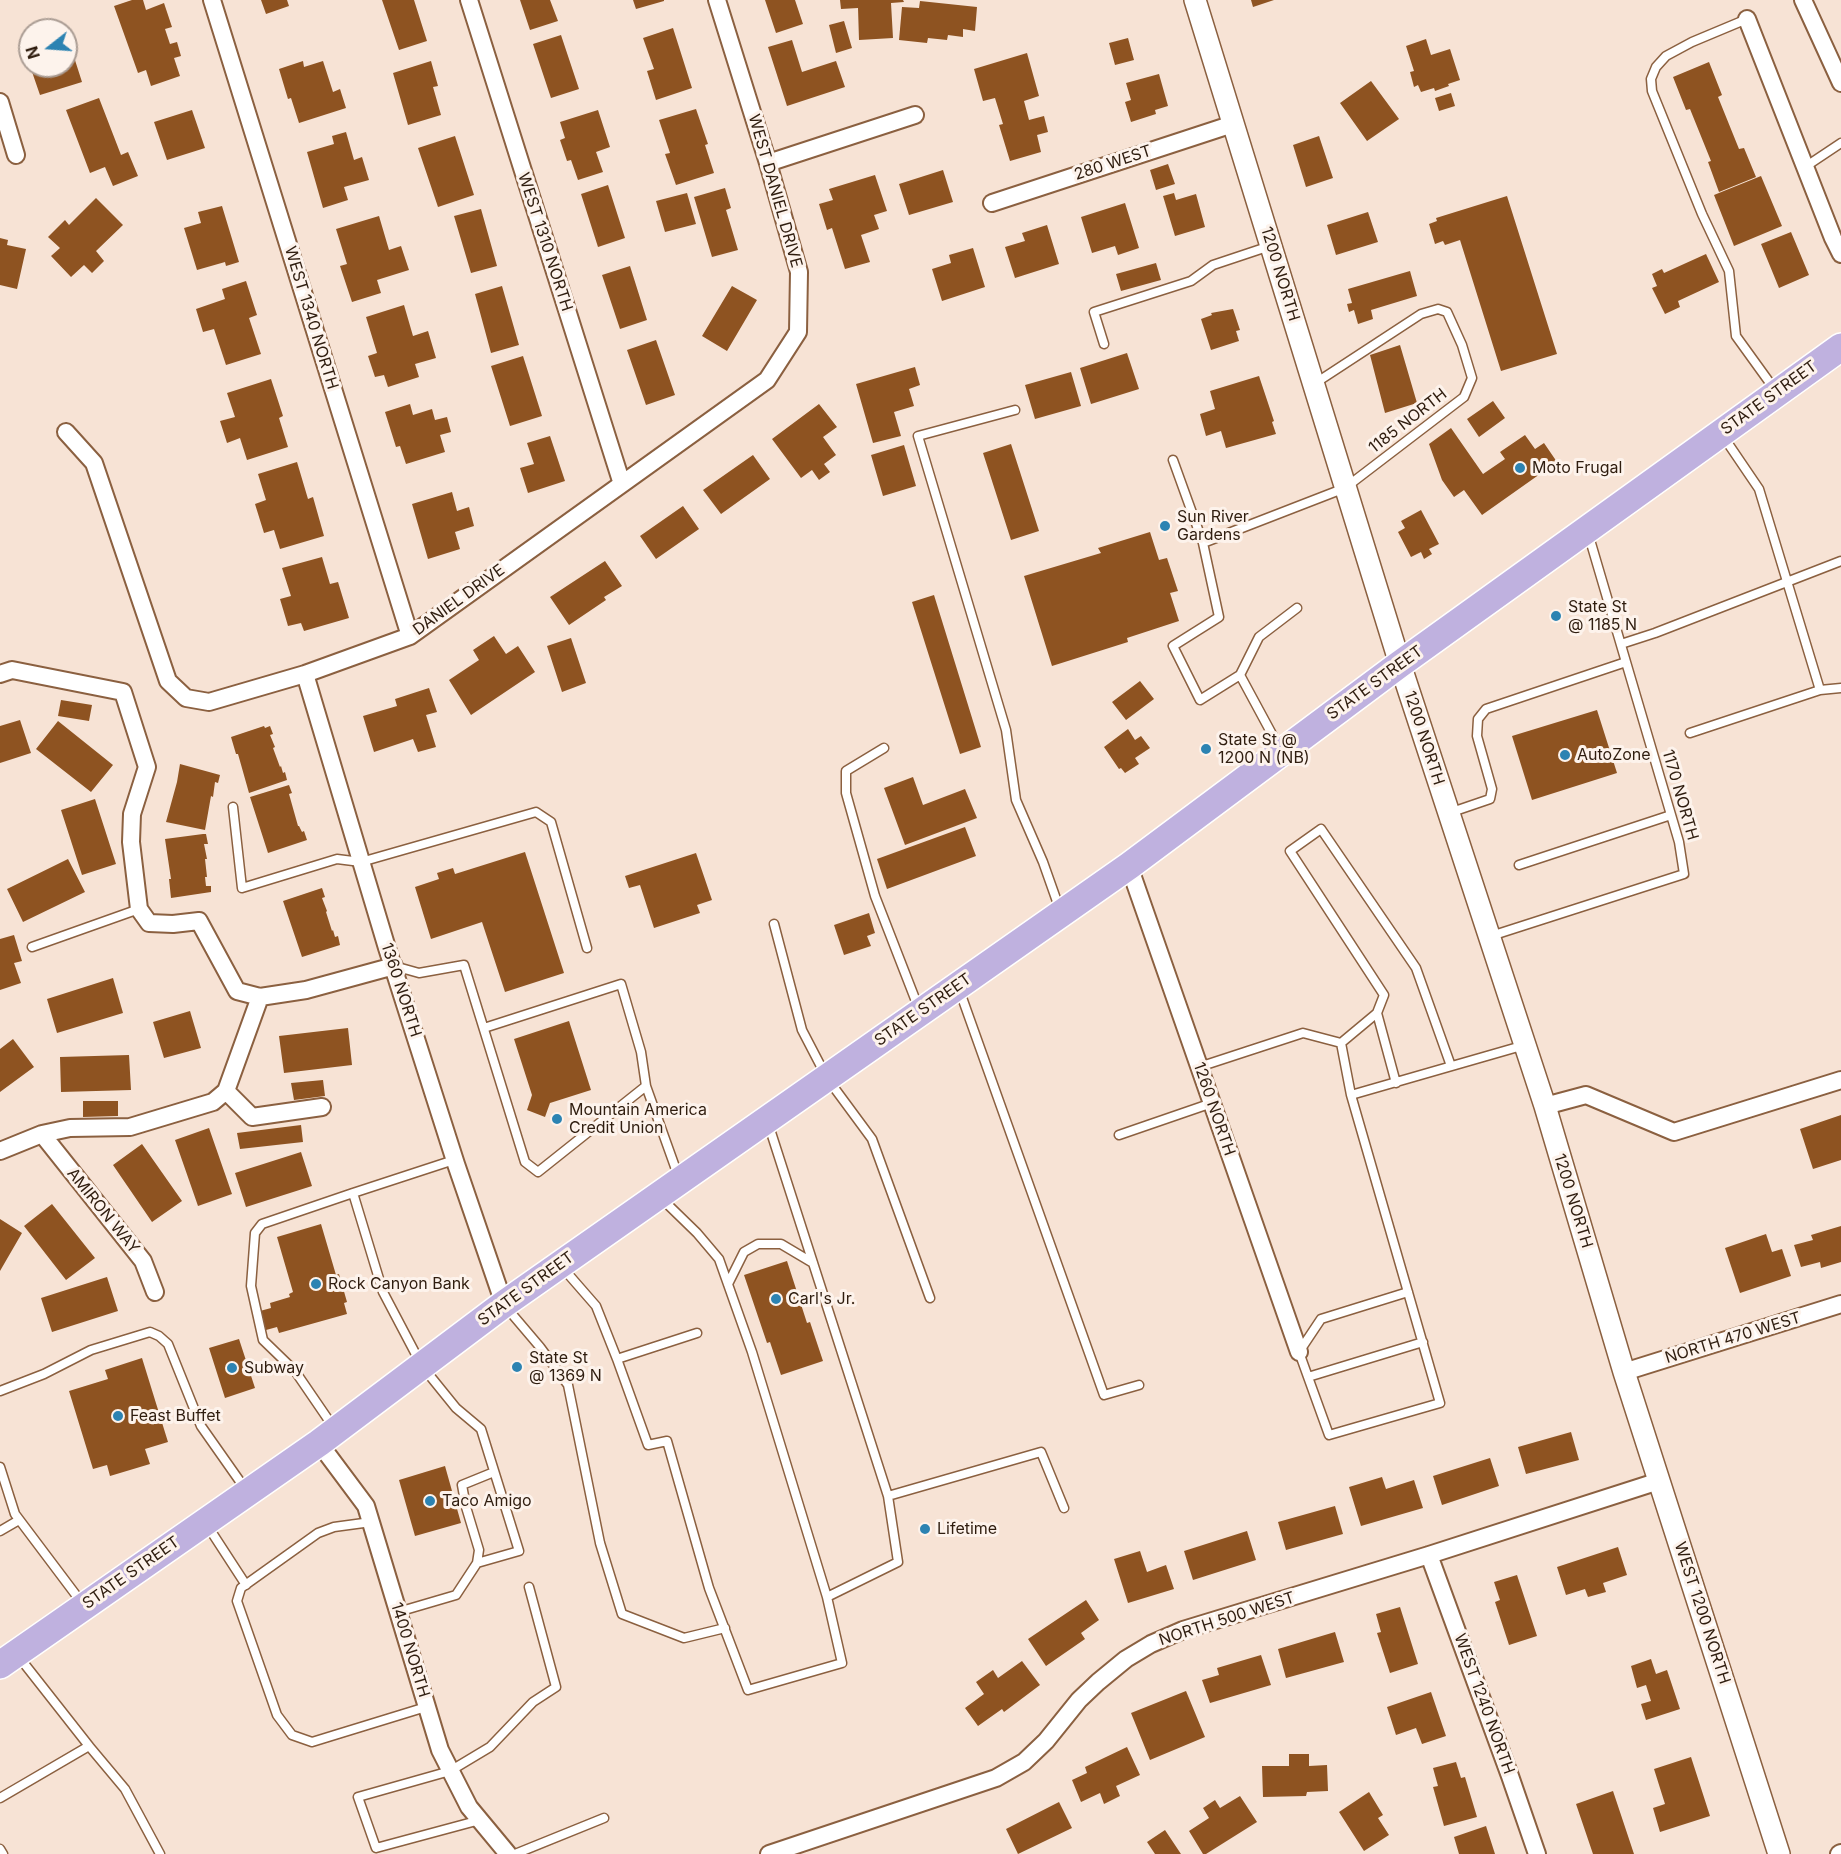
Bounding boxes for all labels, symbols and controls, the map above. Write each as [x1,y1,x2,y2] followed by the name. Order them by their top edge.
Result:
[18,18,78,78] north arrow
[21,44,44,61] text: N
[744,112,806,270] street label: WEST DANIEL DRIVE
[1072,141,1154,185] street label: 280 WEST
[514,170,576,314] street label: WEST 1310 NORTH
[1257,224,1303,324] street label: 1200 NORTH
[280,244,342,392] street label: WEST 1340 NORTH
[1717,357,1821,439] street label: STATE STREET
[1365,385,1451,457] street label: 1185 NORTH
[1532,458,1622,478] place label: Moto Frugal
[1513,461,1527,475] marker: Moto Frugal
[1177,507,1249,545] place label: Sun River Gardens
[1158,519,1172,533] marker: Sun River Gardens
[410,560,508,640] street label: DANIEL DRIVE
[1568,597,1637,635] place label: State St @ 1185 N
[1549,609,1563,623] marker: State St @ 1185 N
[1323,642,1427,724] street label: STATE STREET
[1400,689,1448,787] street label: 1200 NORTH
[1218,730,1310,768] place label: State St @ 1200 N (NB)
[1199,742,1213,756] marker: State St @ 1200 N (NB)
[1577,745,1651,765] place label: AutoZone
[1558,748,1572,762] marker: AutoZone
[1658,748,1702,842] street label: 1170 NORTH
[377,941,425,1039] street label: 1360 NORTH
[871,969,975,1051] street label: STATE STREET
[1189,1060,1239,1158] street label: 1260 NORTH
[569,1100,707,1138] place label: Mountain America Credit Union
[550,1112,564,1126] marker: Mountain America Credit Union
[1550,1151,1596,1251] street label: 1200 NORTH
[63,1164,143,1258] street label: AMIRON WAY
[474,1248,578,1330] street label: STATE STREET
[328,1274,470,1294] place label: Rock Canyon Bank
[309,1277,323,1291] marker: Rock Canyon Bank
[788,1289,855,1309] place label: Carl's Jr.
[769,1292,783,1306] marker: Carl's Jr.
[1663,1308,1803,1368] street label: NORTH 470 WEST
[529,1348,602,1386] place label: State St @ 1369 N
[244,1358,304,1378] place label: Subway
[510,1360,524,1374] marker: State St @ 1369 N
[225,1361,239,1375] marker: Subway
[130,1406,221,1426] place label: Feast Buffet
[111,1409,125,1423] marker: Feast Buffet
[442,1491,532,1511] place label: Taco Amigo
[423,1494,437,1508] marker: Taco Amigo
[937,1519,997,1539] place label: Lifetime
[918,1522,932,1536] marker: Lifetime
[79,1532,183,1614] street label: STATE STREET
[1670,1540,1734,1686] street label: WEST 1200 NORTH
[1157,1588,1297,1650] street label: NORTH 500 WEST
[386,1600,434,1700] street label: 1400 NORTH
[1450,1631,1518,1777] street label: WEST 1240 NORTH

